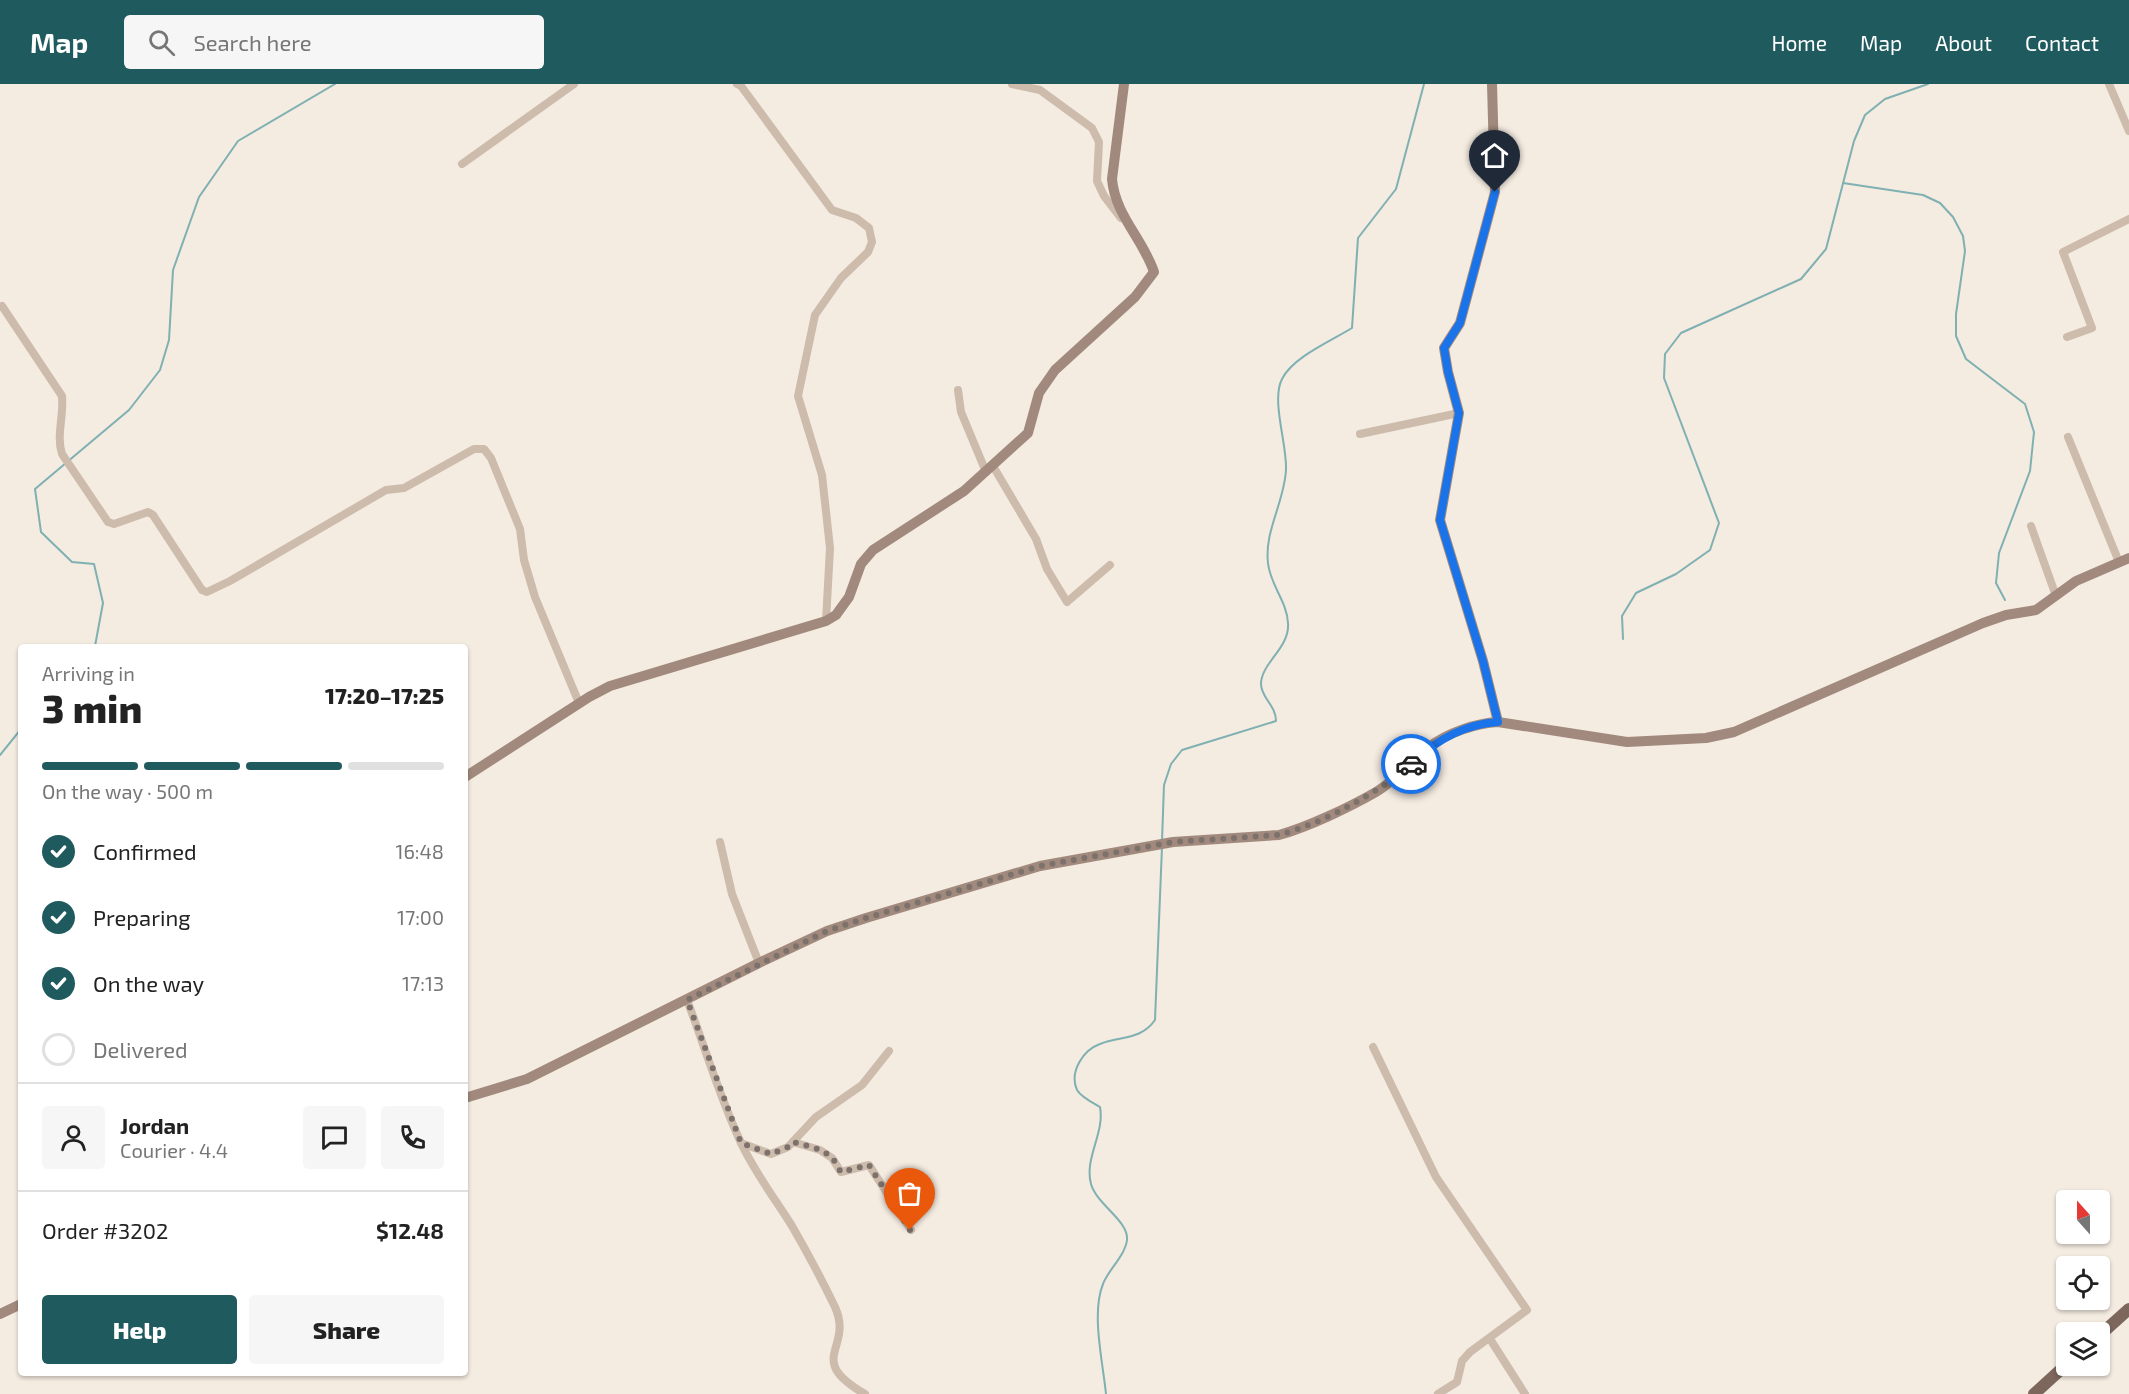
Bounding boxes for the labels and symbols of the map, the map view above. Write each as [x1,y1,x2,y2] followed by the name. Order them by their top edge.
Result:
[1469,130,1520,192] pin
[1381,734,1441,794] courier
[884,1168,935,1230] pin
[2056,1190,2110,1244] north arrow

